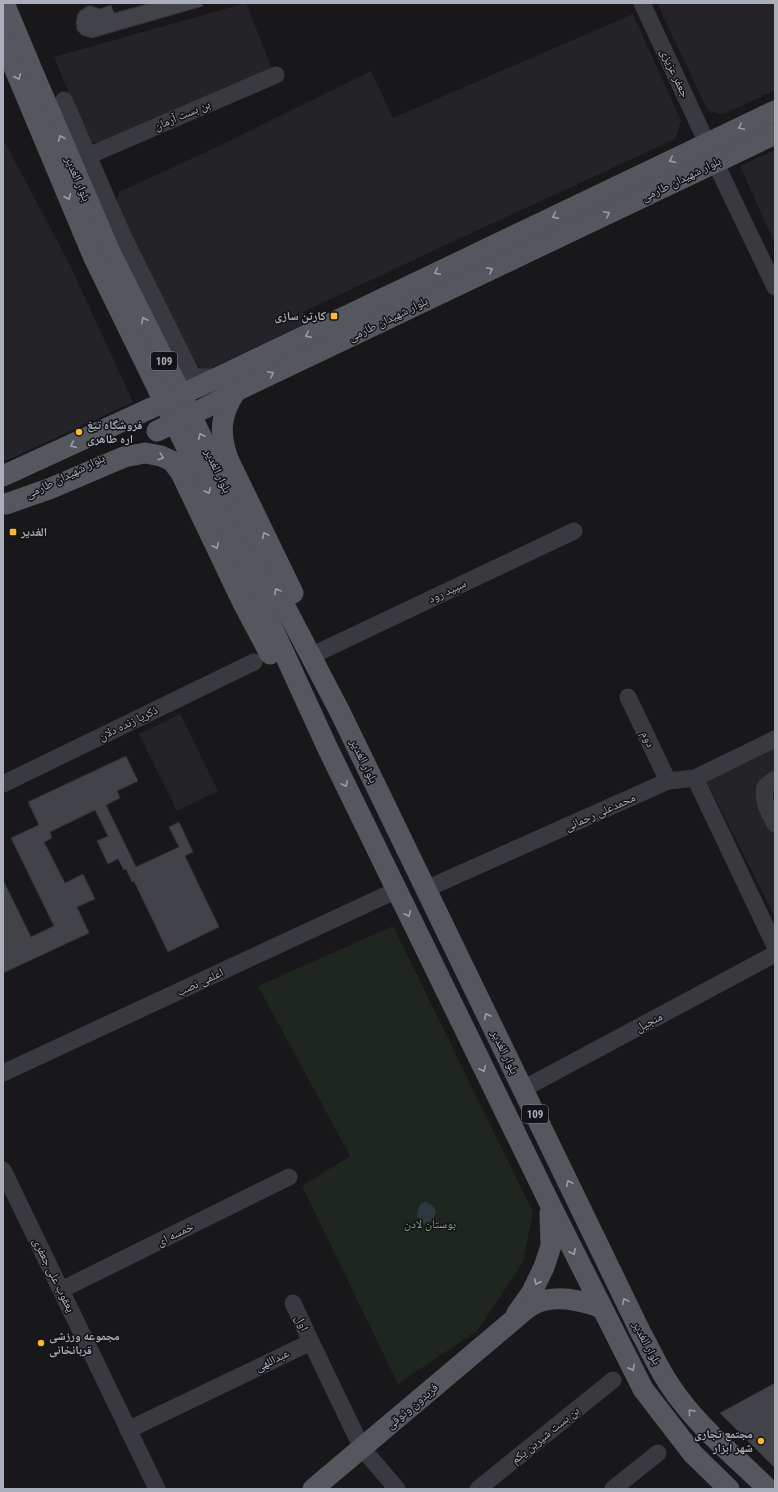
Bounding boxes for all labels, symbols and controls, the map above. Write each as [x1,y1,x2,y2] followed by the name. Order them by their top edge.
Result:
[657,46,693,100] street label: جعفر عزیزی
[13,73,21,80] one-way arrow
[152,97,212,133] street label: بن بست آرمان
[738,122,745,130] one-way arrow
[57,134,65,141] one-way arrow
[62,154,94,204] street label: بلوار الغدیر
[639,154,723,205] street label: بلوار شهیدان طارمی
[668,155,676,163] one-way arrow
[63,192,71,200] one-way arrow
[551,211,559,219] one-way arrow
[603,211,610,219] one-way arrow
[434,267,442,275] one-way arrow
[485,267,493,275] one-way arrow
[346,294,430,345] street label: بلوار شهیدان طارمی
[275,309,327,324] place label: کارتن سازی
[329,311,339,321] marker: کارتن سازی
[141,316,149,324] one-way arrow
[304,330,312,338] one-way arrow
[151,352,177,370] road number: 109
[267,371,275,379] one-way arrow
[87,418,142,447] place label: فروشگاه تیغ اره طاهری
[74,427,84,437] marker: فروشگاه تیغ اره طاهری
[198,433,206,441] one-way arrow
[69,440,77,448] one-way arrow
[201,446,234,495] street label: بلوار الغدیر
[23,451,107,502] street label: بلوار شهیدان طارمی
[157,452,164,461] one-way arrow
[203,487,211,495] one-way arrow
[20,525,47,539] place label: الغدیر
[8,527,18,537] marker: الغدیر
[262,531,270,539] one-way arrow
[211,542,219,550] one-way arrow
[426,576,468,606] street label: سپید رود
[274,588,281,595] one-way arrow
[96,703,160,744] street label: ذکریا زنده دلان
[637,729,658,750] street label: دوم
[347,736,381,785] street label: بلوار الغدیر
[340,780,348,788] one-way arrow
[562,790,638,834] street label: محمدعلی رحمانی
[403,910,411,917] one-way arrow
[174,965,226,999] street label: اعلمی نصب
[633,1009,665,1035] street label: منجیل
[484,1013,492,1020] one-way arrow
[488,1027,522,1076] street label: بلوار الغدیر
[479,1064,486,1072] one-way arrow
[522,1105,548,1123] road number: 109
[566,1180,574,1188] one-way arrow
[404,1217,456,1231] park label: بوستان لادن
[154,1219,196,1249] street label: خمسه ای
[30,1236,78,1315] street label: یعقوب علی جعفری
[569,1247,576,1255] one-way arrow
[534,1278,542,1286] one-way arrow
[622,1297,630,1305] one-way arrow
[292,1313,312,1333] street label: اول
[629,1318,664,1367] street label: بلوار الغدیر
[49,1329,120,1358] place label: مجموعه ورزشی قربانخانی
[36,1338,46,1348] marker: مجموعه ورزشی قربانخانی
[253,1346,292,1375] street label: عبداللهی
[627,1363,635,1371] one-way arrow
[383,1380,441,1432] street label: فریدون وثوقی
[508,1403,583,1468] street label: بن بست شیرین یکم
[689,1409,696,1417] one-way arrow
[694,1427,753,1455] place label: مجتمع تجاری شهر ابزار
[756,1436,766,1446] marker: مجتمع تجاری شهر ابزار

